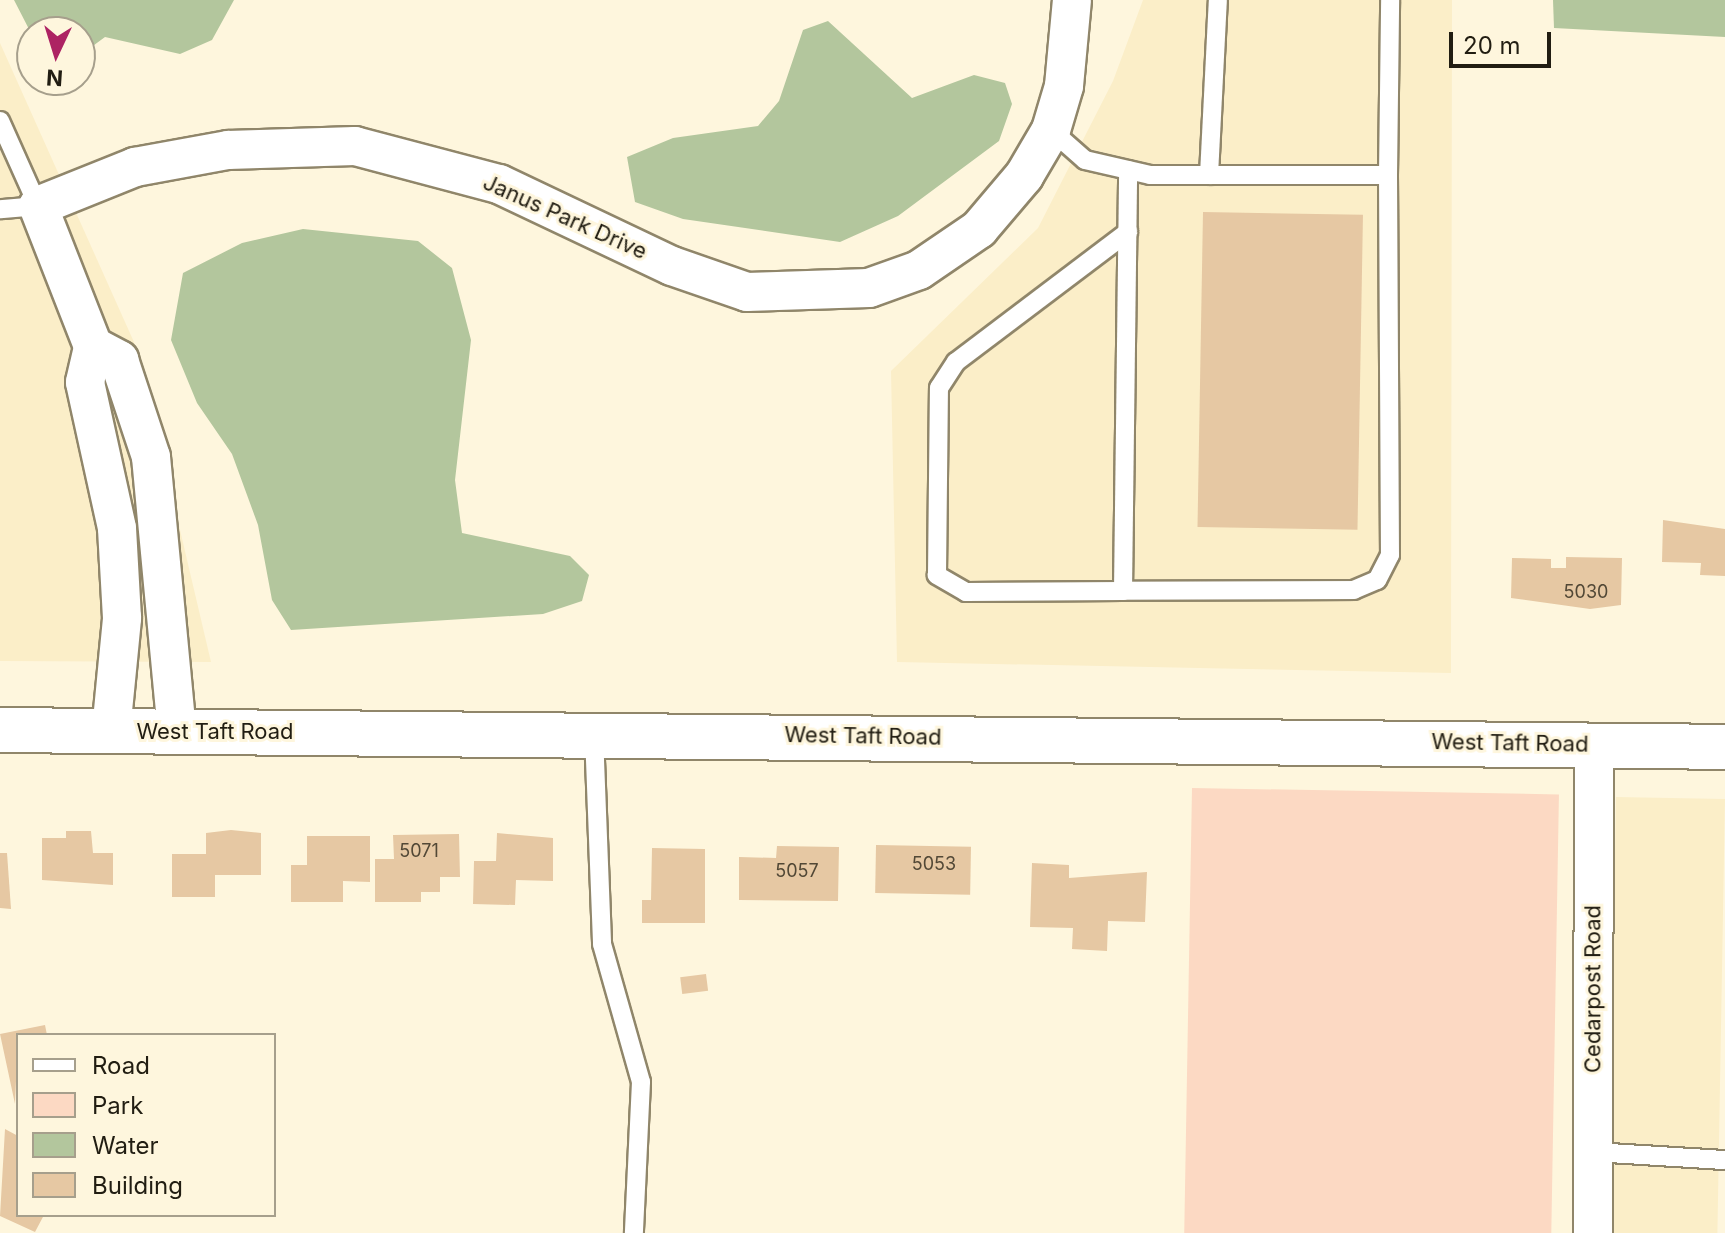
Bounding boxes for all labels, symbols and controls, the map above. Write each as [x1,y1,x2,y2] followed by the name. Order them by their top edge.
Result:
[16,16,96,96] north arrow
[1453,16,1555,66] scale bar
[1463,31,1521,60] text: 20 m
[45,64,64,92] text: N
[479,169,651,265] street label: Janus Park Drive
[1564,581,1608,603] house number: 5030
[136,719,294,745] street label: West Taft Road
[784,721,942,751] street label: West Taft Road
[1431,728,1589,758] street label: West Taft Road
[399,840,439,862] house number: 5071
[912,853,956,875] house number: 5053
[775,860,819,882] house number: 5057
[1580,905,1606,1073] street label: Cedarpost Road
[16,1033,276,1217] legend
[92,1051,150,1080] text: Road
[92,1091,143,1120] text: Park
[92,1131,159,1160] text: Water
[92,1171,183,1200] text: Building

